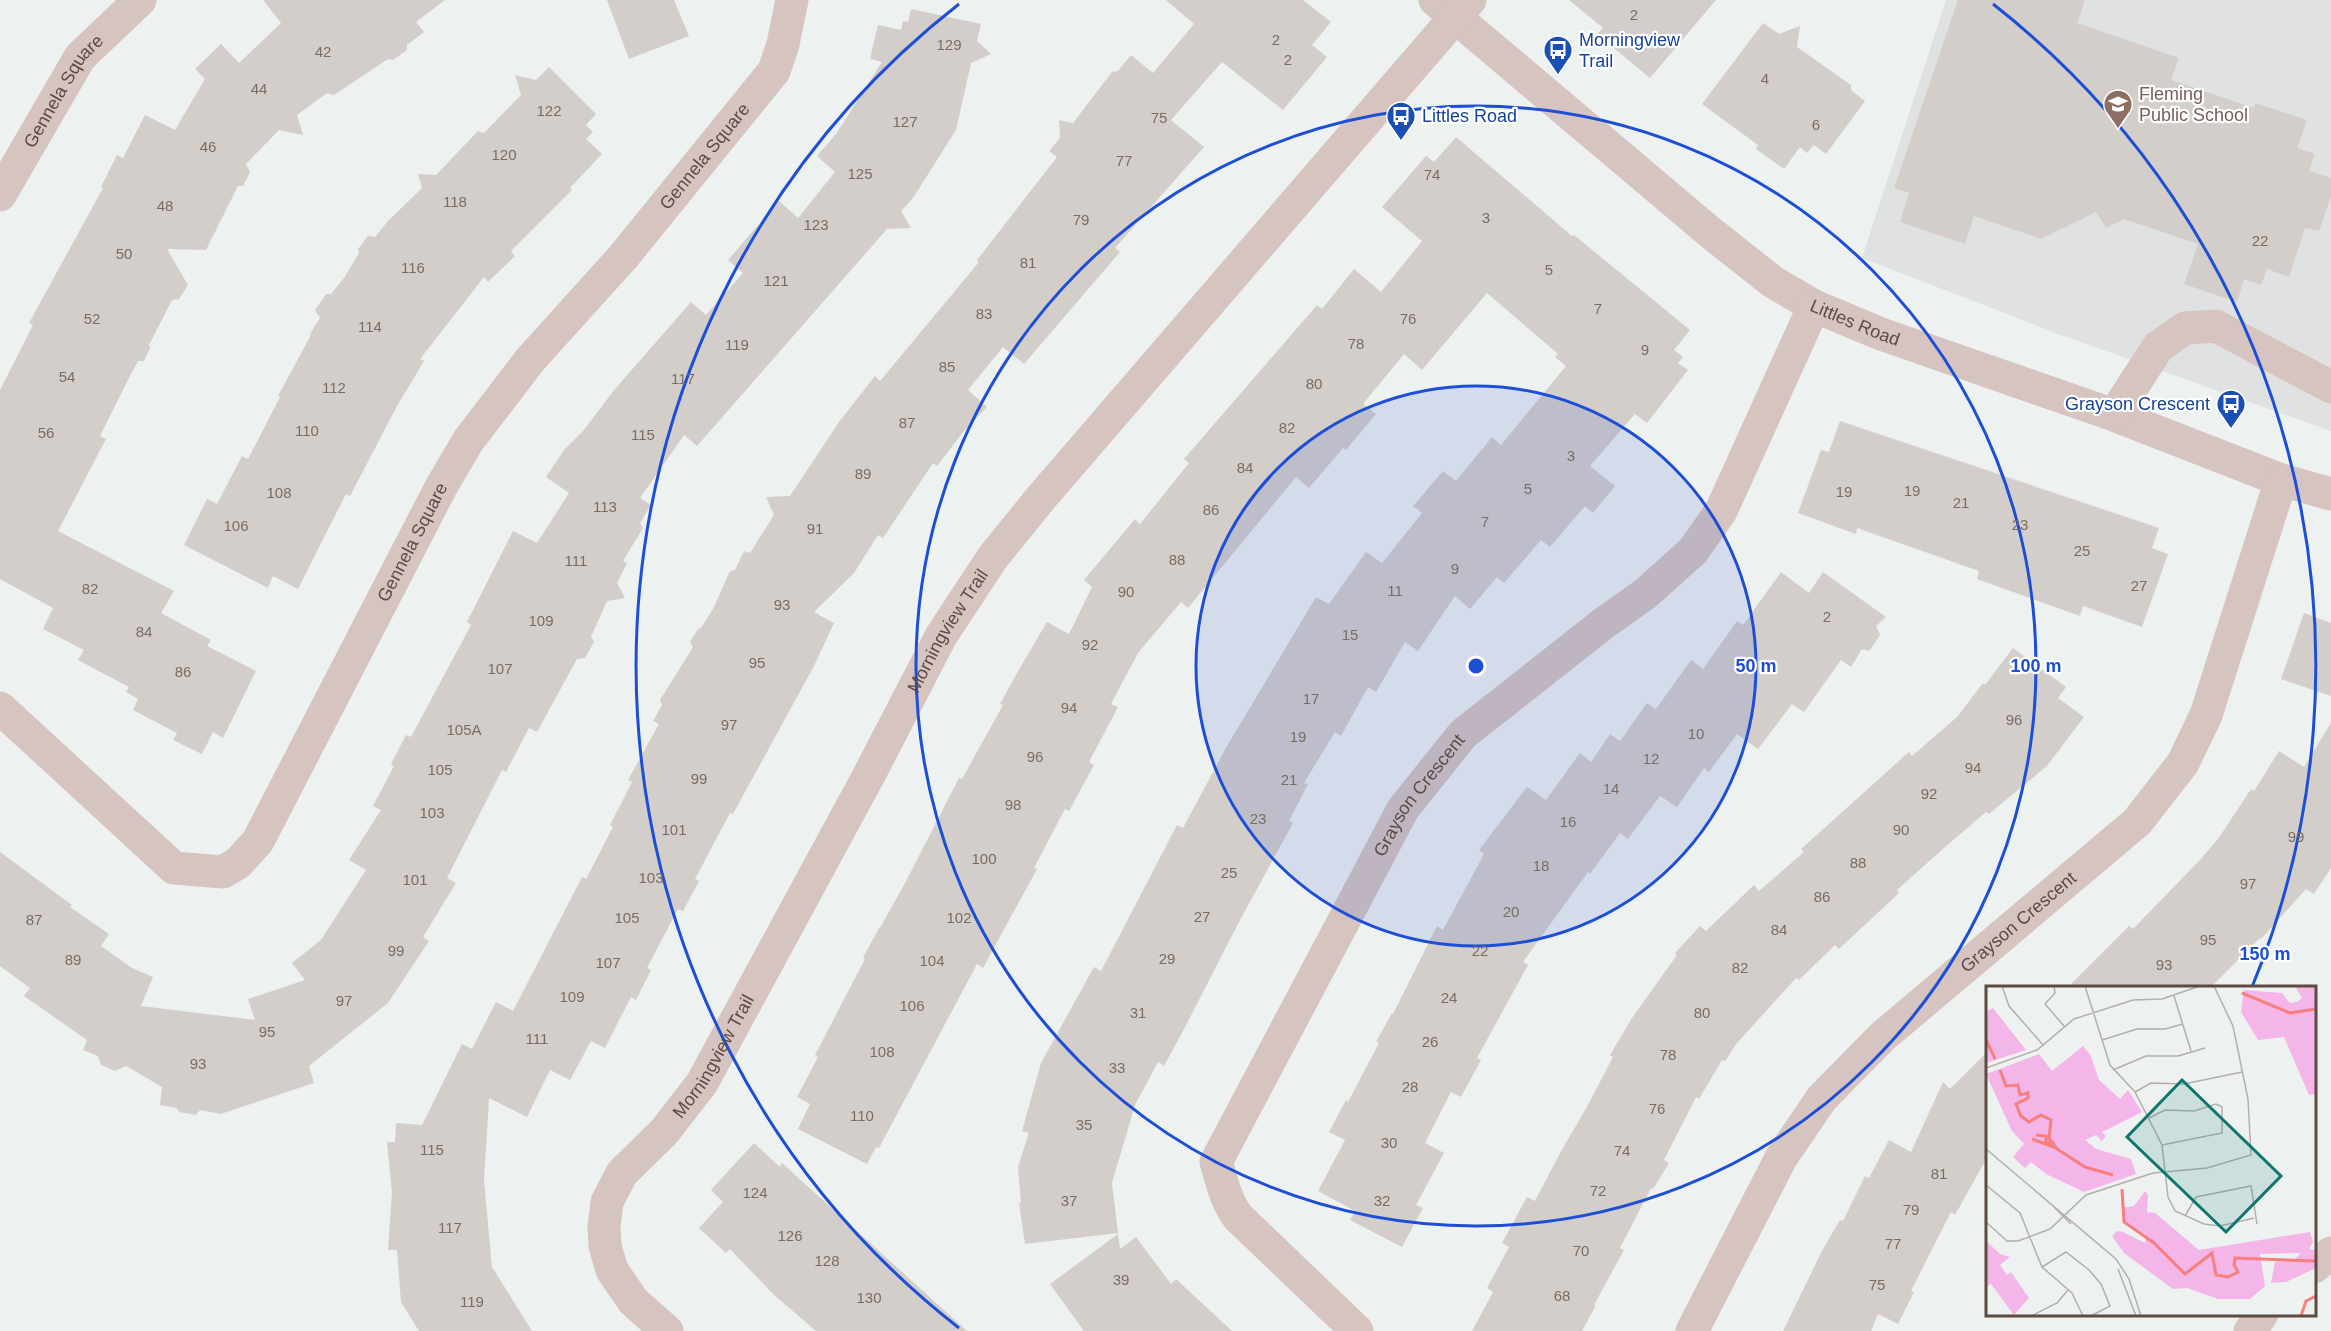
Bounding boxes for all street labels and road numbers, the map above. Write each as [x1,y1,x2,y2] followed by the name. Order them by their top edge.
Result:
[20,30,107,151] street label: Gennela Square
[656,99,754,214] street label: Gennela Square
[1807,296,1902,350] street label: Littles Road
[373,479,451,605] street label: Gennela Square
[903,566,992,696] street label: Morningview Trail
[1370,730,1469,860] street label: Grayson Crescent
[1956,868,2080,977] street label: Grayson Crescent
[669,991,758,1122] street label: Morningview Trail

